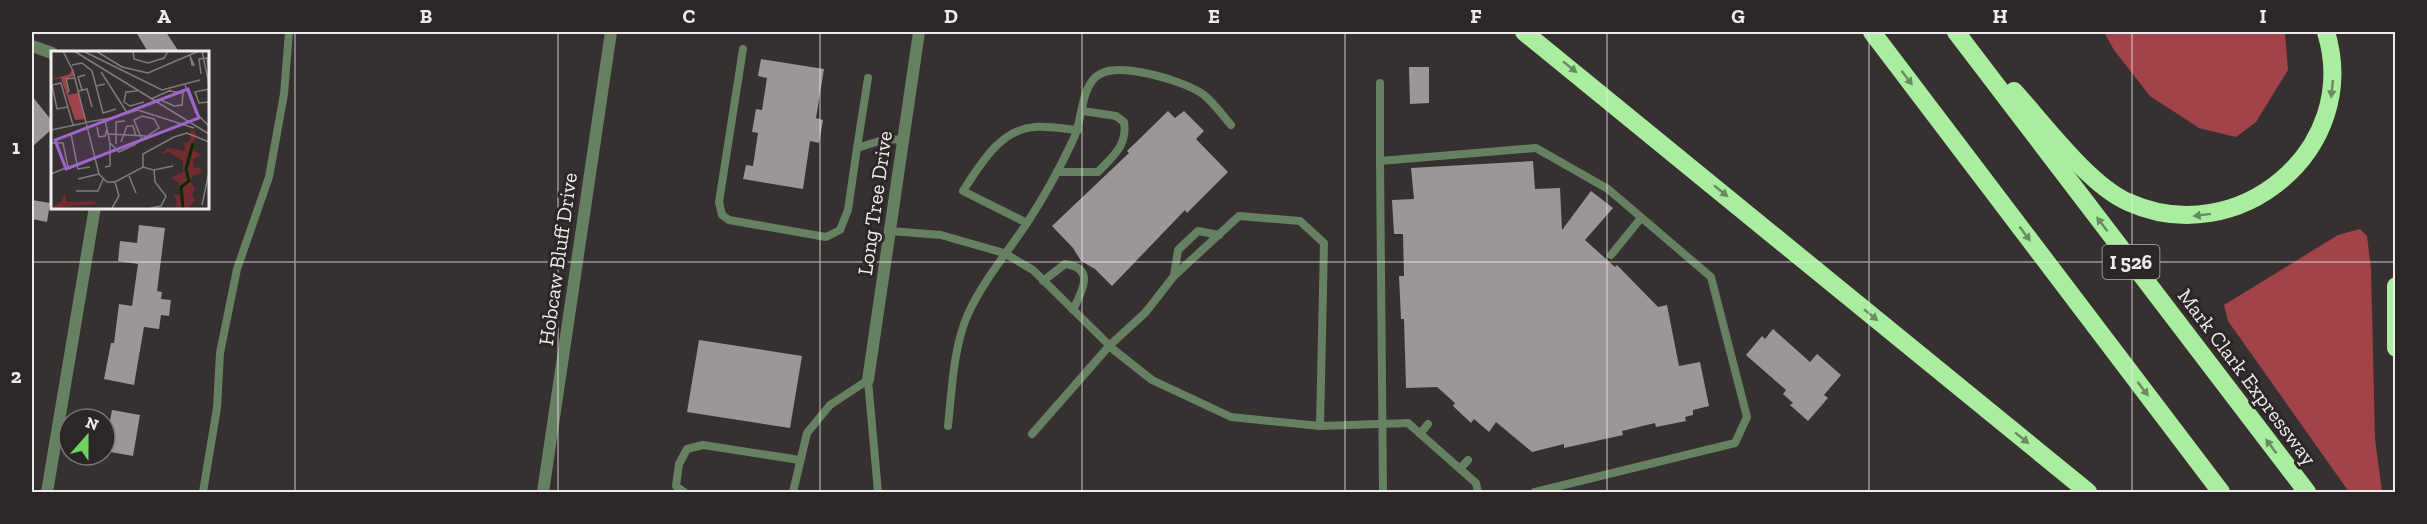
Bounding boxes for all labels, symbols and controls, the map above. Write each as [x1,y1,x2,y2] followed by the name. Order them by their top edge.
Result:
[157,4,171,28] text: A
[420,4,432,28] text: B
[683,4,696,28] text: C
[944,4,958,28] text: D
[1208,4,1220,28] text: E
[1470,4,1482,28] text: F
[1731,4,1745,28] text: G
[1992,4,2008,28] text: H
[2259,4,2267,28] text: I
[51,51,208,208] inset map
[1562,61,1578,74] one-way arrow
[1901,70,1914,86] one-way arrow
[2327,80,2337,99] one-way arrow
[852,129,897,277] street label: Long Tree Drive
[12,135,20,159] text: 1
[533,171,582,347] street label: Hobcaw Bluff Drive
[1713,184,1729,197] one-way arrow
[2193,211,2212,220] one-way arrow
[2096,216,2109,232] one-way arrow
[2019,225,2031,241] one-way arrow
[2102,245,2160,279] road number: I 526
[2173,283,2322,470] street label: Mark Clark Expressway
[1864,308,1879,320] one-way arrow
[11,364,22,388] text: 2
[2136,381,2149,397] one-way arrow
[57,407,117,467] north arrow
[83,412,101,435] text: N
[2014,432,2030,445] one-way arrow
[2265,438,2277,454] one-way arrow

